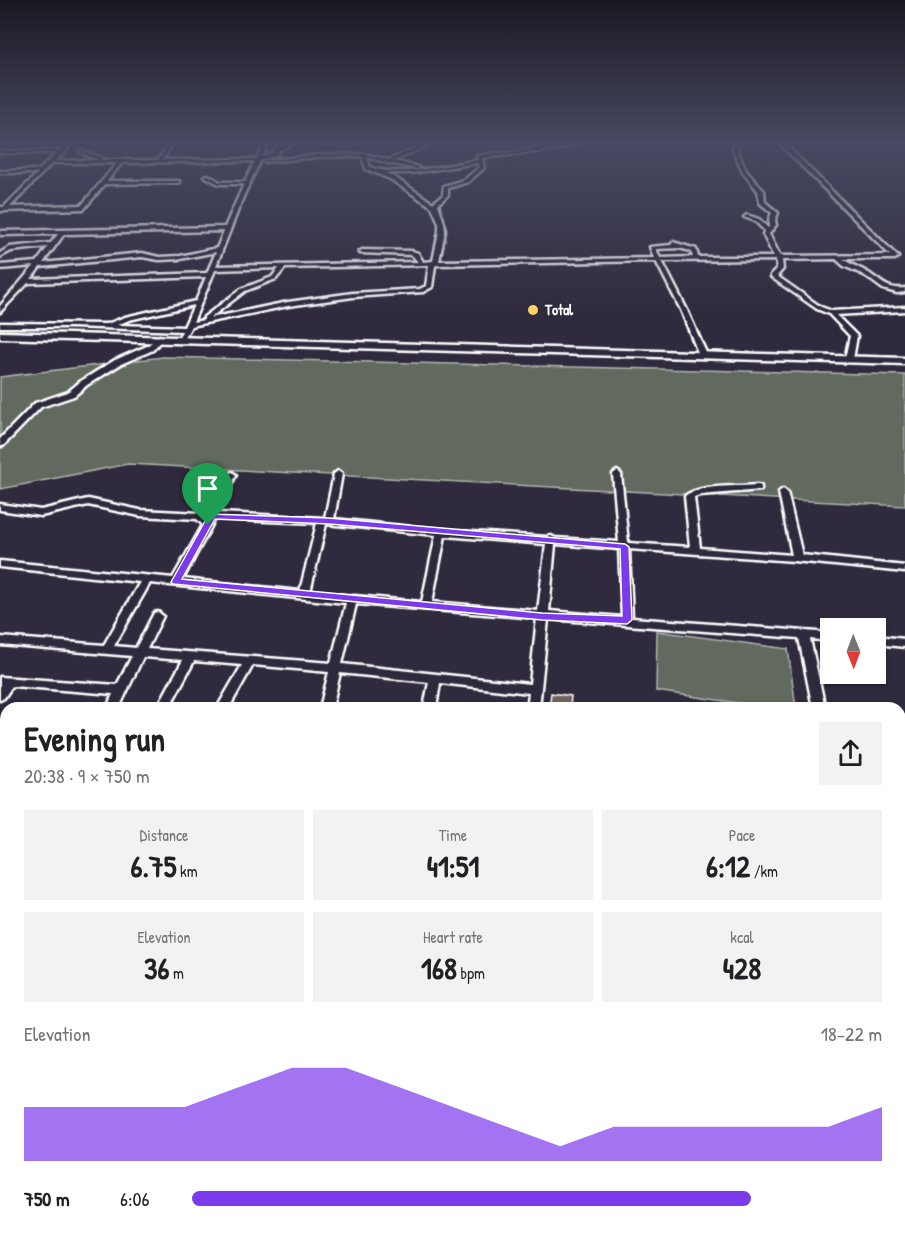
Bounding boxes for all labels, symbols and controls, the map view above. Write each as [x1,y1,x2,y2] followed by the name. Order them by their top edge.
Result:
[544,299,574,320] place label: Total
[526,303,540,317] marker: Total
[182,463,233,525] pin
[191,472,224,505] icon: arrive
[820,618,886,684] north arrow
[820,618,886,684] map controls
[24,717,165,761] text: Evening run
[819,722,882,785] button: share
[24,762,150,789] text: 20:38 · 9 × 750 m
[140,824,188,846] text: Distance
[439,824,467,846] text: Time
[729,824,755,846] text: Pace
[130,846,176,886] text: 6.75
[427,846,479,886] text: 41:51
[706,846,750,886] text: 6:12
[176,860,198,882] text: km
[750,860,778,882] text: /km
[137,926,191,948] text: Elevation
[423,926,483,948] text: Heart rate
[730,926,754,948] text: kcal
[144,948,169,988] text: 36
[421,948,457,988] text: 168
[723,948,761,988] text: 428
[169,962,184,984] text: m
[457,962,485,984] text: bpm
[24,1020,90,1047] text: Elevation
[821,1020,882,1047] text: 18–22 m
[24,1185,70,1212] text: 750 m
[120,1185,150,1212] text: 6:06

